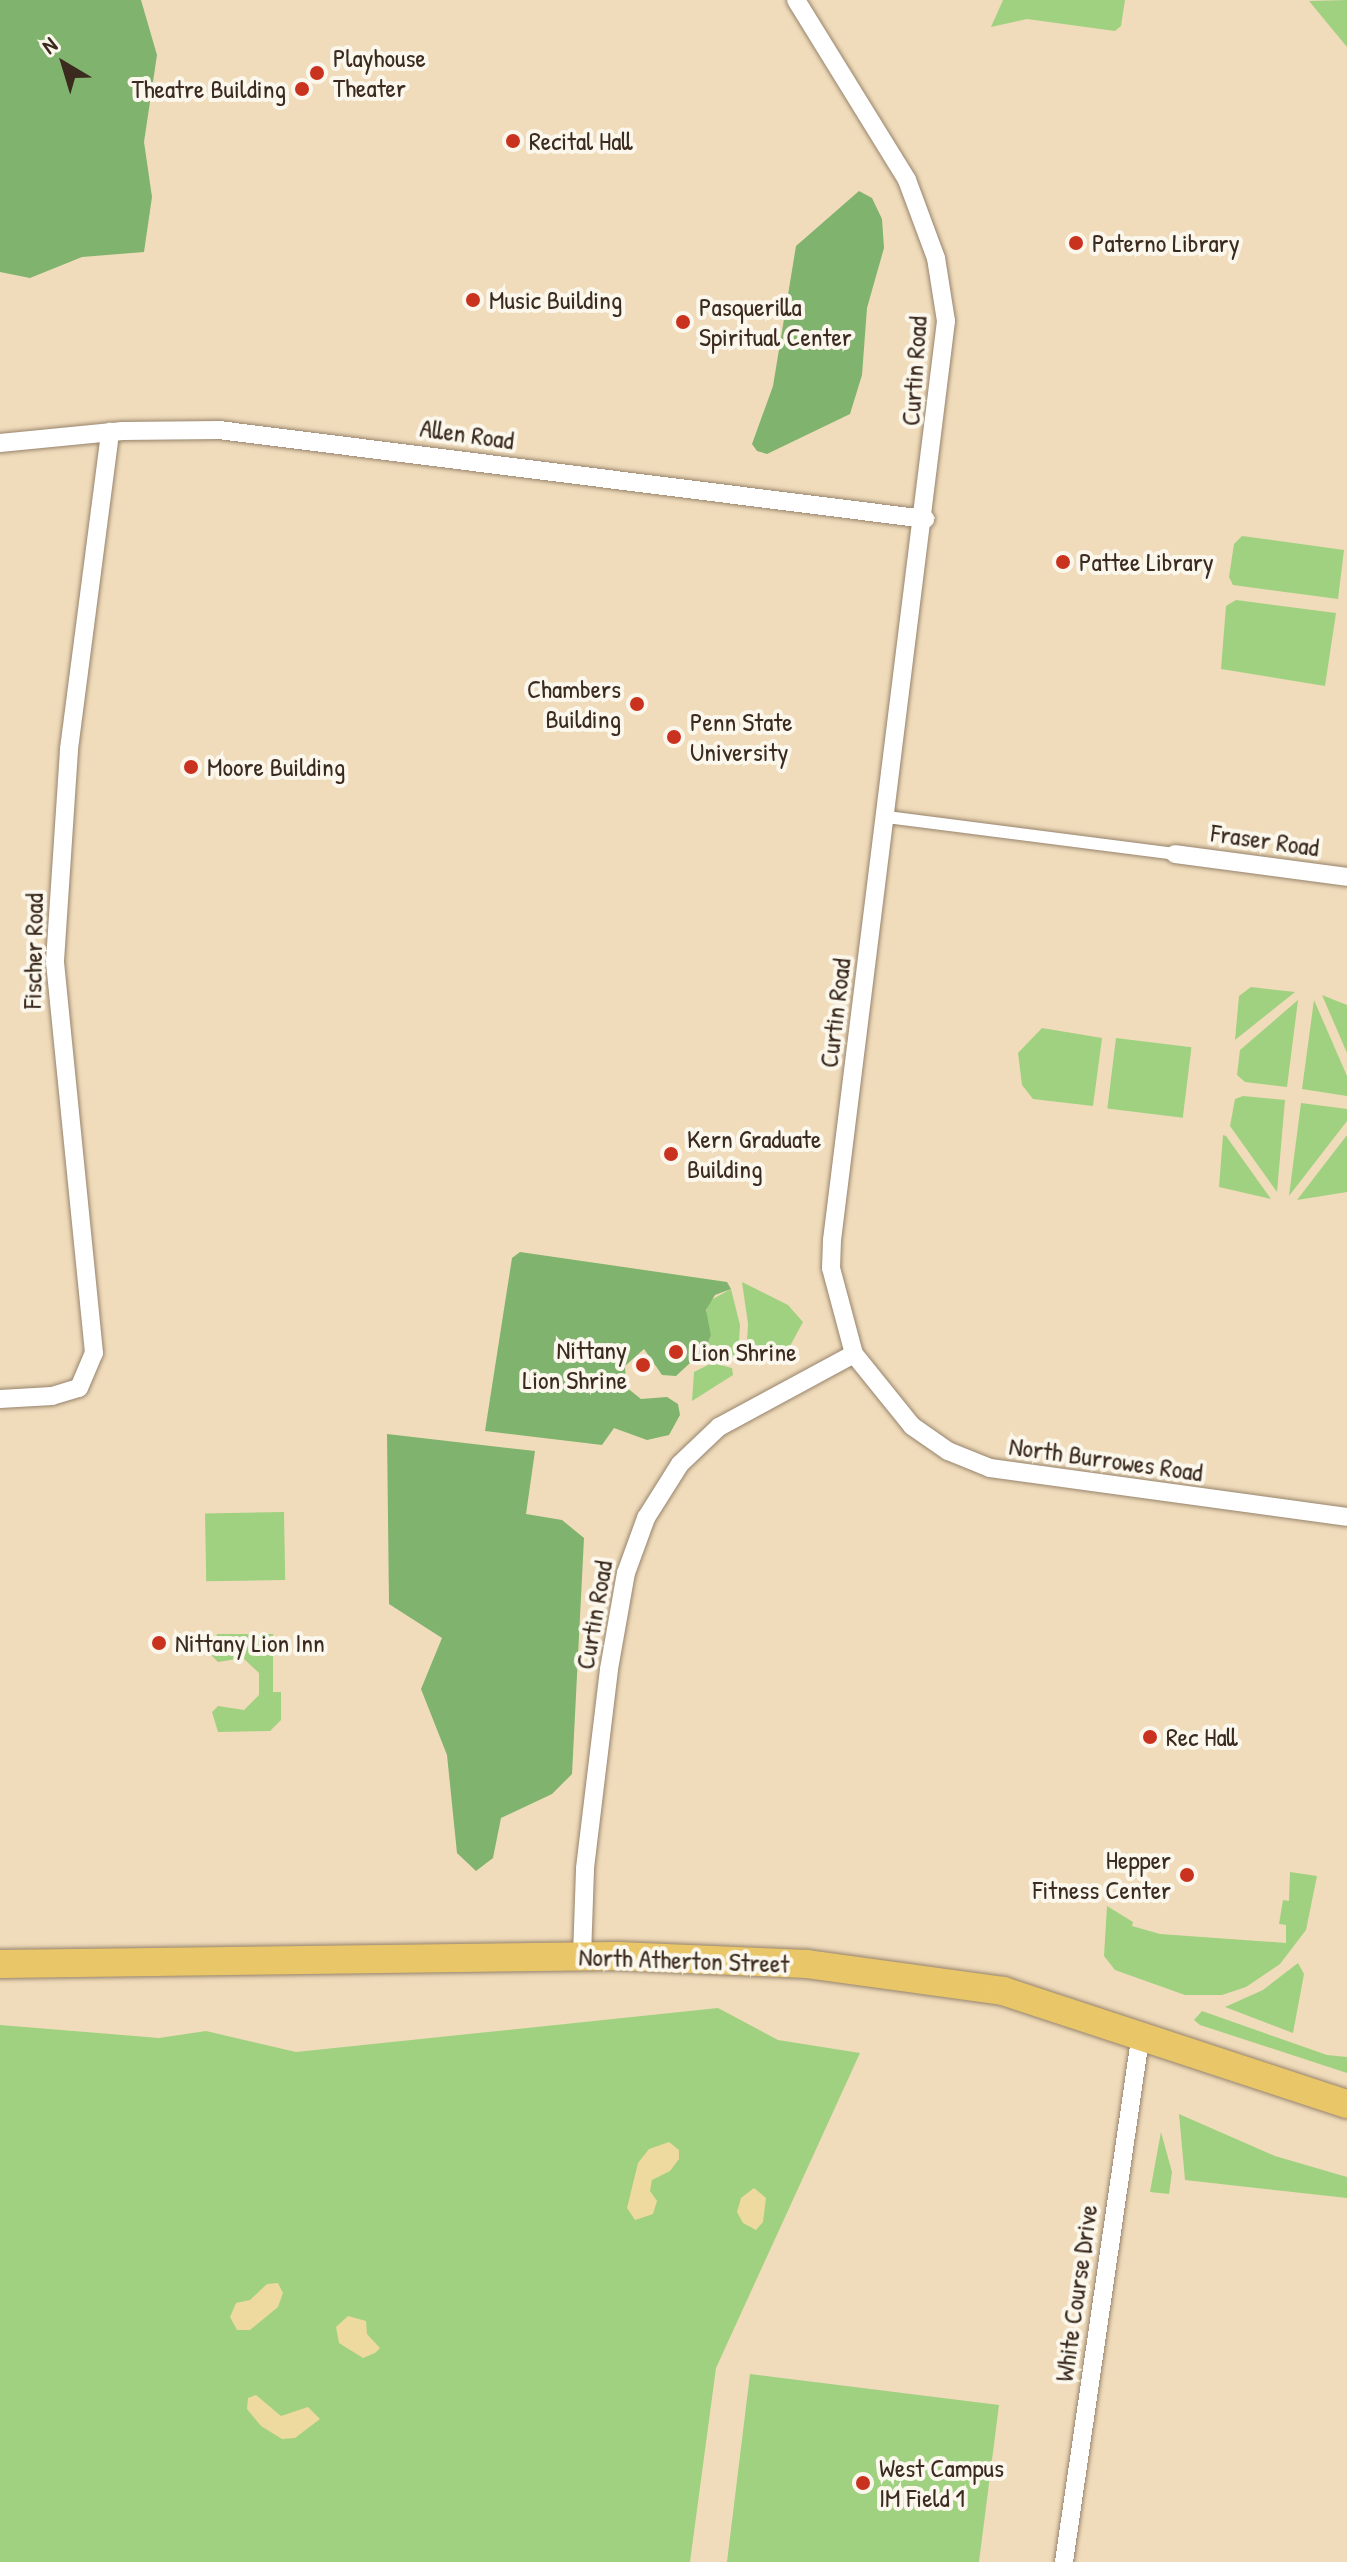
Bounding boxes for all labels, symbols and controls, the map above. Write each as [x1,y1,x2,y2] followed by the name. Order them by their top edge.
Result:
[24,24,104,104] north arrow
[35,30,63,61] text: N
[333,42,426,104] place label: Playhouse Theater
[308,64,326,82] marker: Playhouse Theater
[131,73,286,105] place label: Theatre Building
[293,80,311,98] marker: Theatre Building
[529,125,633,157] place label: Recital Hall
[504,132,522,150] marker: Recital Hall
[1092,227,1240,259] place label: Paterno Library
[1067,234,1085,252] marker: Paterno Library
[489,284,622,316] place label: Music Building
[464,291,482,309] marker: Music Building
[699,291,852,352] place label: Pasquerilla Spiritual Center
[674,313,692,331] marker: Pasquerilla Spiritual Center
[895,315,933,427] street label: Curtin Road
[418,412,516,456] street label: Allen Road
[1079,546,1214,578] place label: Pattee Library
[1054,553,1072,571] marker: Pattee Library
[527,673,621,734] place label: Chambers Building
[628,695,646,713] marker: Chambers Building
[690,706,793,768] place label: Penn State University
[665,728,683,746] marker: Penn State University
[207,751,345,783] place label: Moore Building
[182,758,200,776] marker: Moore Building
[1209,817,1321,863] street label: Fraser Road
[16,893,50,1009] street label: Fischer Road
[813,957,857,1069] street label: Curtin Road
[687,1123,821,1184] place label: Kern Graduate Building
[662,1145,680,1163] marker: Kern Graduate Building
[523,1334,627,1396] place label: Nittany Lion Shrine
[692,1336,796,1368] place label: Lion Shrine
[667,1343,685,1361] marker: Lion Shrine
[634,1356,652,1374] marker: Nittany Lion Shrine
[1007,1430,1205,1488] street label: North Burrowes Road
[569,1558,619,1672] street label: Curtin Road
[175,1627,325,1659] place label: Nittany Lion Inn
[150,1634,168,1652] marker: Nittany Lion Inn
[1166,1721,1238,1753] place label: Rec Hall
[1141,1728,1159,1746] marker: Rec Hall
[1033,1844,1171,1906] place label: Hepper Fitness Center
[1178,1866,1196,1884] marker: Hepper Fitness Center
[578,1941,790,1979] street label: North Atherton Street
[1048,2202,1104,2384] street label: White Course Drive
[879,2452,1004,2514] place label: West Campus IM Field 1
[854,2474,872,2492] marker: West Campus IM Field 1

